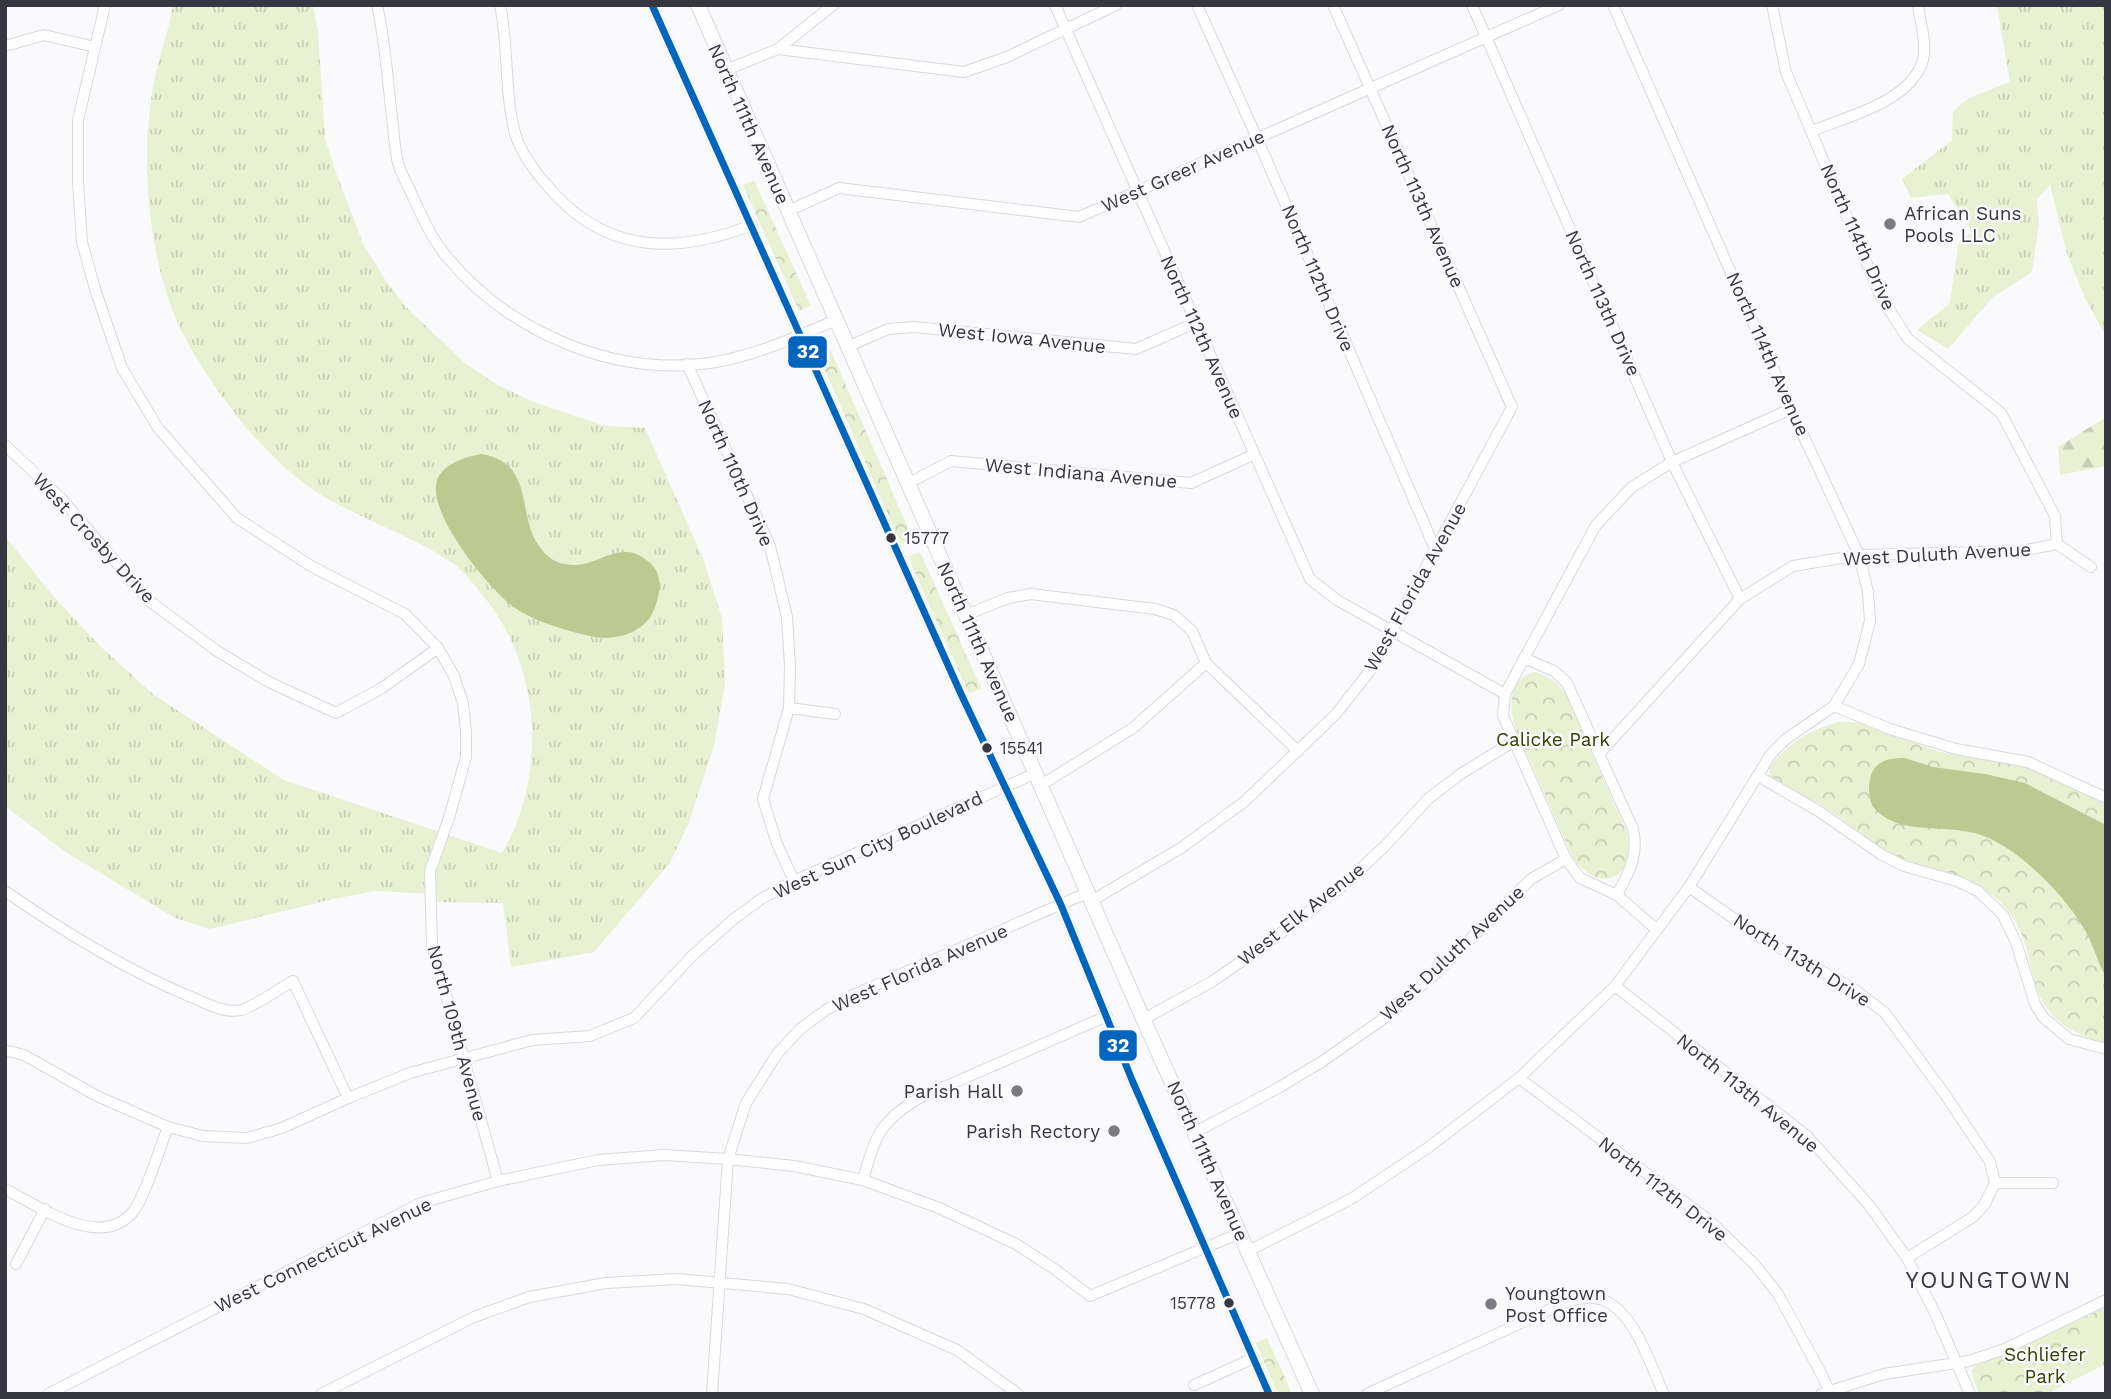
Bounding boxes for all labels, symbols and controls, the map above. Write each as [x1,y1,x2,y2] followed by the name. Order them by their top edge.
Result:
[703,40,795,208] street label: North 111th Avenue
[1377,121,1469,291] street label: North 113th Avenue
[1098,125,1268,217] street label: West Greer Avenue
[1815,160,1901,314] street label: North 114th Drive
[1277,201,1359,355] street label: North 112th Drive
[1904,202,2022,247] place label: African Suns Pools LLC
[1882,216,1898,232] marker: African Suns Pools LLC
[1560,226,1646,380] street label: North 113th Drive
[1156,252,1248,422] street label: North 112th Avenue
[1721,268,1815,440] street label: North 114th Avenue
[937,318,1107,358] street label: West Iowa Avenue
[787,335,828,369] line badge: 32
[797,340,819,363] text: 32
[693,396,779,550] street label: North 110th Drive
[984,453,1178,493] street label: West Indiana Avenue
[28,468,160,608] street label: West Crosby Drive
[1359,498,1471,676] street label: West Florida Avenue
[904,528,949,548] place label: 15777
[884,531,898,545] marker: 15777
[1842,538,2032,570] street label: West Duluth Avenue
[932,558,1024,726] street label: North 111th Avenue
[1496,728,1610,751] park label: Calicke Park
[1000,738,1043,758] place label: 15541
[980,741,994,755] marker: 15541
[769,786,987,904] street label: West Sun City Boulevard
[1233,857,1369,971] street label: West Elk Avenue
[1375,880,1529,1026] street label: West Duluth Avenue
[1729,908,1875,1012] street label: North 113th Drive
[829,919,1011,1017] street label: West Florida Avenue
[422,942,492,1124] street label: North 109th Avenue
[1672,1028,1824,1158] street label: North 113th Avenue
[1098,1029,1138,1062] line badge: 32
[1107,1034,1129,1057] text: 32
[1162,1077,1254,1245] street label: North 111th Avenue
[903,1080,1003,1103] place label: Parish Hall
[1009,1083,1025,1099] marker: Parish Hall
[966,1120,1100,1143] place label: Parish Rectory
[1106,1123,1122,1139] marker: Parish Rectory
[1594,1131,1732,1247] street label: North 112th Drive
[211,1192,435,1318] street label: West Connecticut Avenue
[1906,1267,2072,1294] district label: YOUNGTOWN
[1505,1282,1608,1327] place label: Youngtown Post Office
[1170,1293,1216,1313] place label: 15778
[1222,1296,1236,1310] marker: 15778
[1483,1296,1499,1312] marker: Youngtown Post Office
[2004,1343,2086,1388] park label: Schliefer Park

